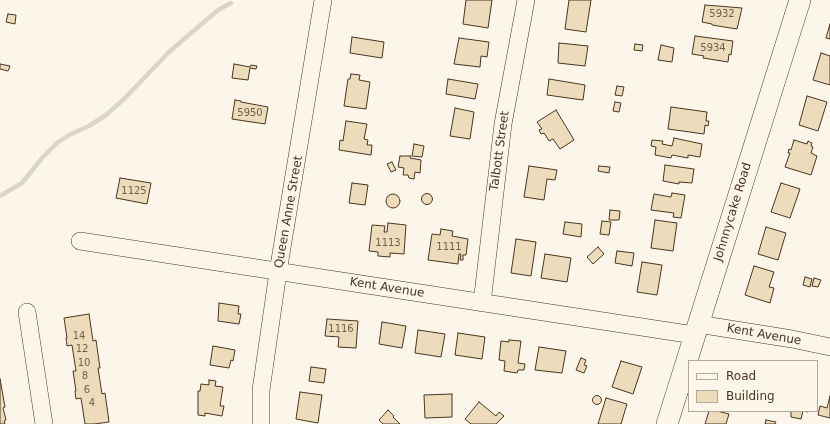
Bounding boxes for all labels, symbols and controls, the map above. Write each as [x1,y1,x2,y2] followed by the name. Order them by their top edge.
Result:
[709,8,735,20] house number: 5932
[700,42,726,54] house number: 5934
[237,107,263,119] house number: 5950
[487,110,513,192] street label: Talbott Street
[272,154,306,270] street label: Queen Anne Street
[711,161,755,263] street label: Johnnycake Road
[121,185,147,197] house number: 1125
[375,237,401,249] house number: 1113
[436,241,462,253] house number: 1111
[349,275,425,301] street label: Kent Avenue
[726,321,802,349] street label: Kent Avenue
[328,323,354,335] house number: 1116
[73,330,85,342] house number: 14
[76,343,88,355] house number: 12
[78,357,90,369] house number: 10
[688,360,818,412] legend
[726,369,756,383] text: Road
[82,370,88,382] house number: 8
[84,384,90,396] house number: 6
[726,389,775,403] text: Building
[89,397,95,409] house number: 4

